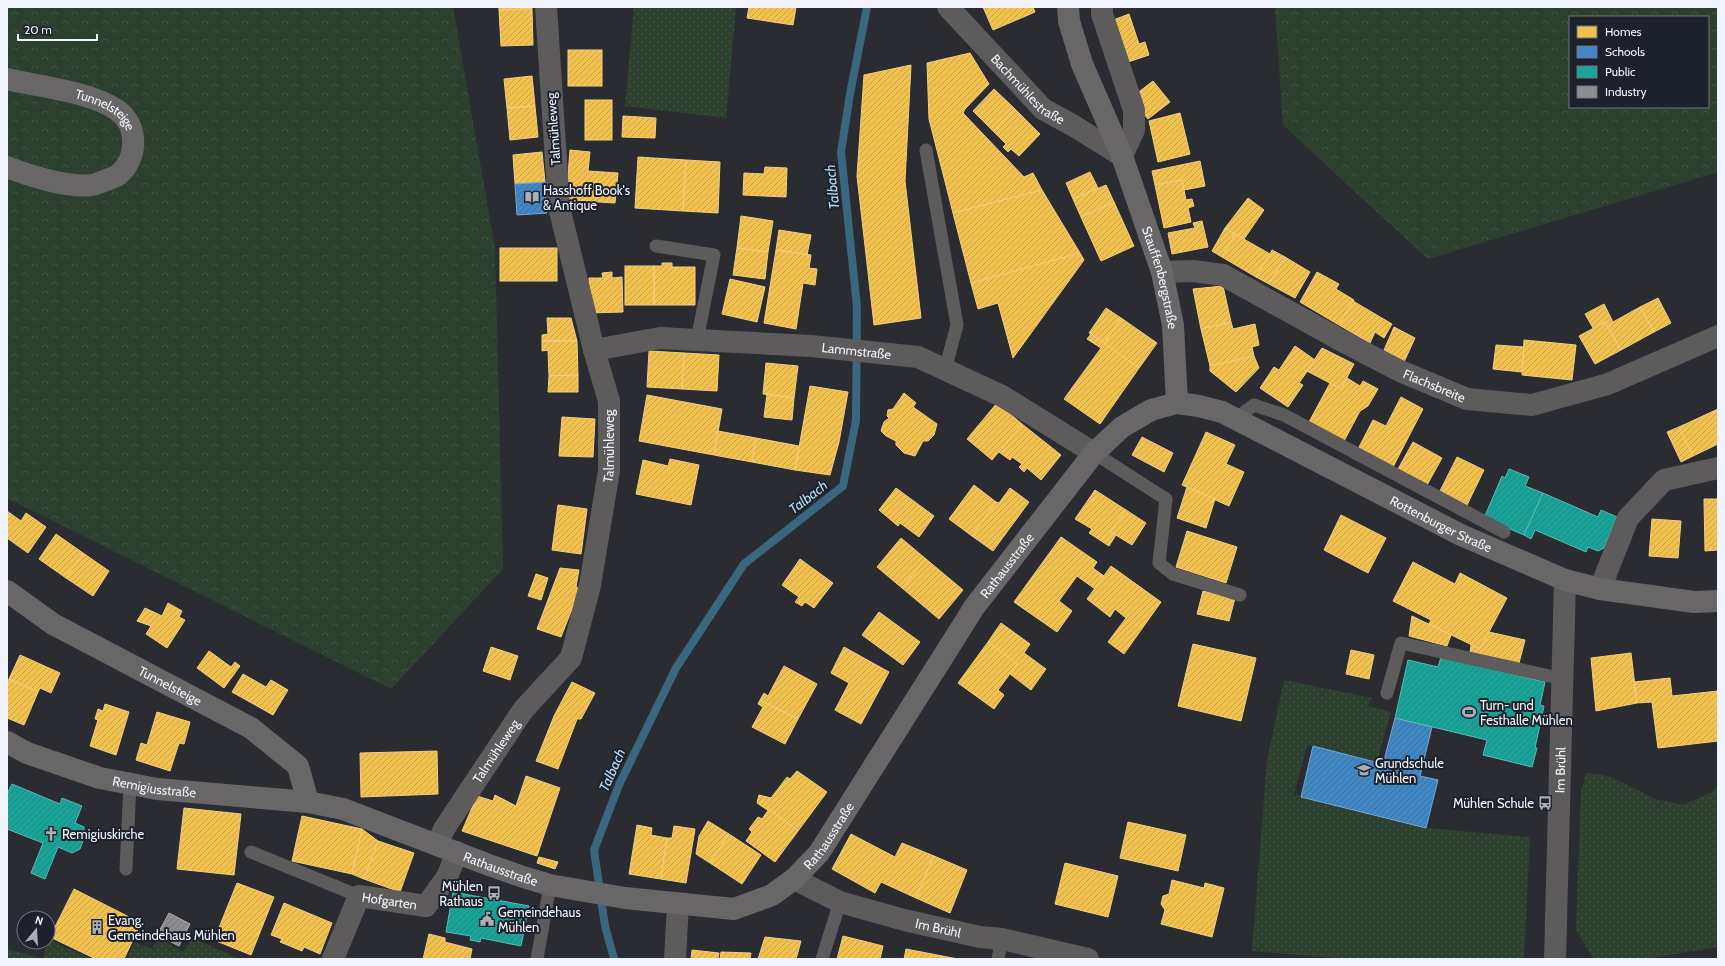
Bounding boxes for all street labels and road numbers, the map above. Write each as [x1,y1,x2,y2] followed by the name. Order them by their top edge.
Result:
[988,51,1068,128] street label: Bachmühlestraße
[74,86,139,133] street label: Tunnelsteige
[542,92,564,166] street label: Talmühleweg
[1139,224,1181,330] street label: Stauffenbergstraße
[821,339,892,362] street label: Lammstraße
[1401,365,1468,406] street label: Flachsbreite
[599,409,617,484] street label: Talmühleweg
[1387,492,1495,556] street label: Rottenburger Straße
[976,529,1037,601] street label: Rathausstraße
[136,662,205,709] street label: Tunnelsteige
[469,716,523,786] street label: Talmühleweg
[1551,747,1569,793] street label: Im Brühl
[111,773,197,800] street label: Remigiusstraße
[800,799,857,872] street label: Rathausstraße
[461,848,540,889] street label: Rathausstraße
[361,889,418,913] street label: Hofgarten
[914,915,963,941] street label: Im Brühl

